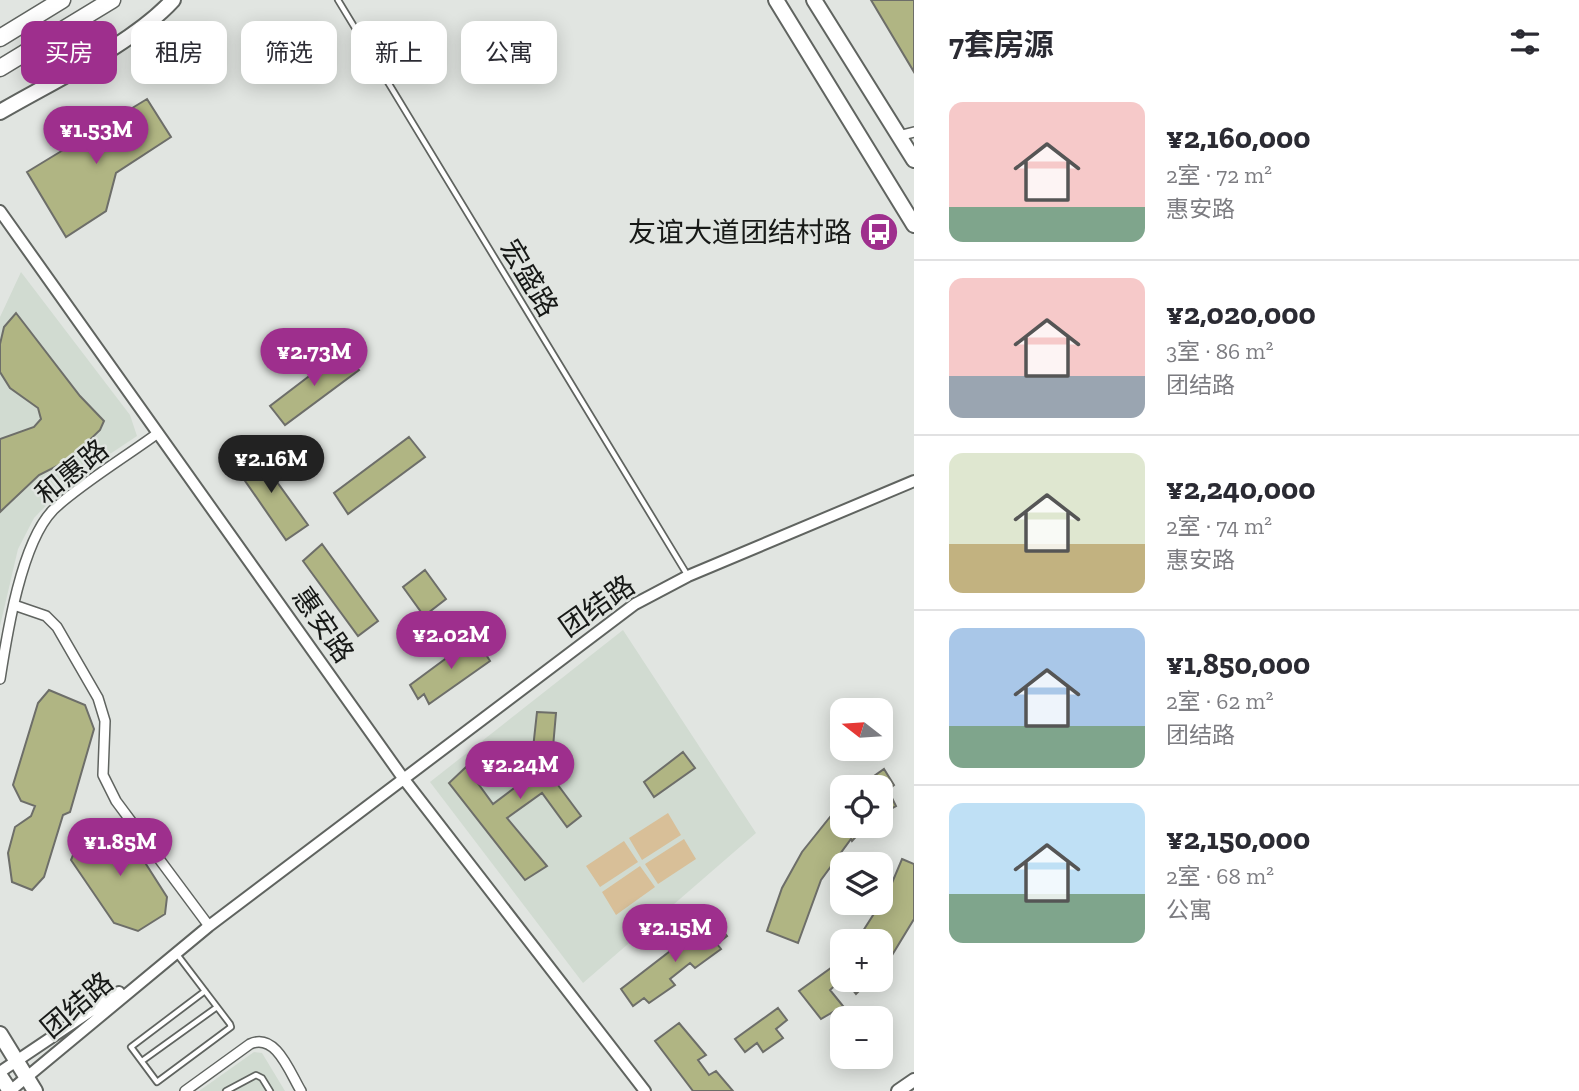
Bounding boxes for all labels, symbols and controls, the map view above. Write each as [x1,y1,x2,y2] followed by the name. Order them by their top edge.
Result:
[21,21,117,84] chip: 买房
[131,21,227,84] chip: 租房
[241,21,337,84] chip: 筛选
[351,21,447,84] chip: 新上
[461,21,557,84] chip: 公寓
[1506,23,1544,61] icon: filters
[949,27,1054,63] text: 7套房源
[39,106,153,166] pin: ¥1.53M
[59,115,133,143] text: ¥1.53M
[1166,120,1311,156] text: ¥2,160,000
[1005,130,1089,214] icon: home
[1166,161,1272,189] text: 2室 · 72 m²
[1166,195,1235,223] text: 惠安路
[858,211,900,253] bus stop icon: 友谊大道团结村路
[628,216,852,249] place label: 友谊大道团结村路
[493,233,565,323] street label: 宏盛路
[1166,296,1316,332] text: ¥2,020,000
[1005,306,1089,390] icon: home
[257,328,371,388] pin: ¥2.73M
[276,337,352,365] text: ¥2.73M
[1166,337,1273,365] text: 3室 · 86 m²
[1166,371,1235,399] text: 团结路
[29,433,115,511] street label: 和惠路
[214,435,328,495] pin: ¥2.16M
[234,444,308,472] text: ¥2.16M
[1166,471,1316,507] text: ¥2,240,000
[1005,481,1089,565] icon: home
[1166,512,1272,540] text: 2室 · 74 m²
[1166,546,1235,574] text: 惠安路
[553,568,641,644] street label: 团结路
[285,581,361,669] street label: 惠安路
[394,612,508,671] pin: ¥2.02M
[412,620,490,648] text: ¥2.02M
[1166,646,1310,682] text: ¥1,850,000
[1005,656,1089,740] icon: home
[1166,687,1273,715] text: 2室 · 62 m²
[830,698,892,761] north arrow
[830,698,893,1069] map controls
[1166,721,1235,749] text: 团结路
[463,742,577,801] pin: ¥2.24M
[481,750,559,778] text: ¥2.24M
[830,775,893,838] button: locate
[63,818,177,878] pin: ¥1.85M
[1166,821,1310,857] text: ¥2,150,000
[83,827,157,855] text: ¥1.85M
[1005,831,1089,915] icon: home
[830,852,893,915] button: layers
[1166,862,1274,890] text: 2室 · 68 m²
[1166,896,1212,924] text: 公寓
[618,904,732,964] pin: ¥2.15M
[638,913,712,941] text: ¥2.15M
[830,929,893,992] button: +
[34,965,120,1045] street label: 团结路
[830,1006,893,1069] button: −

